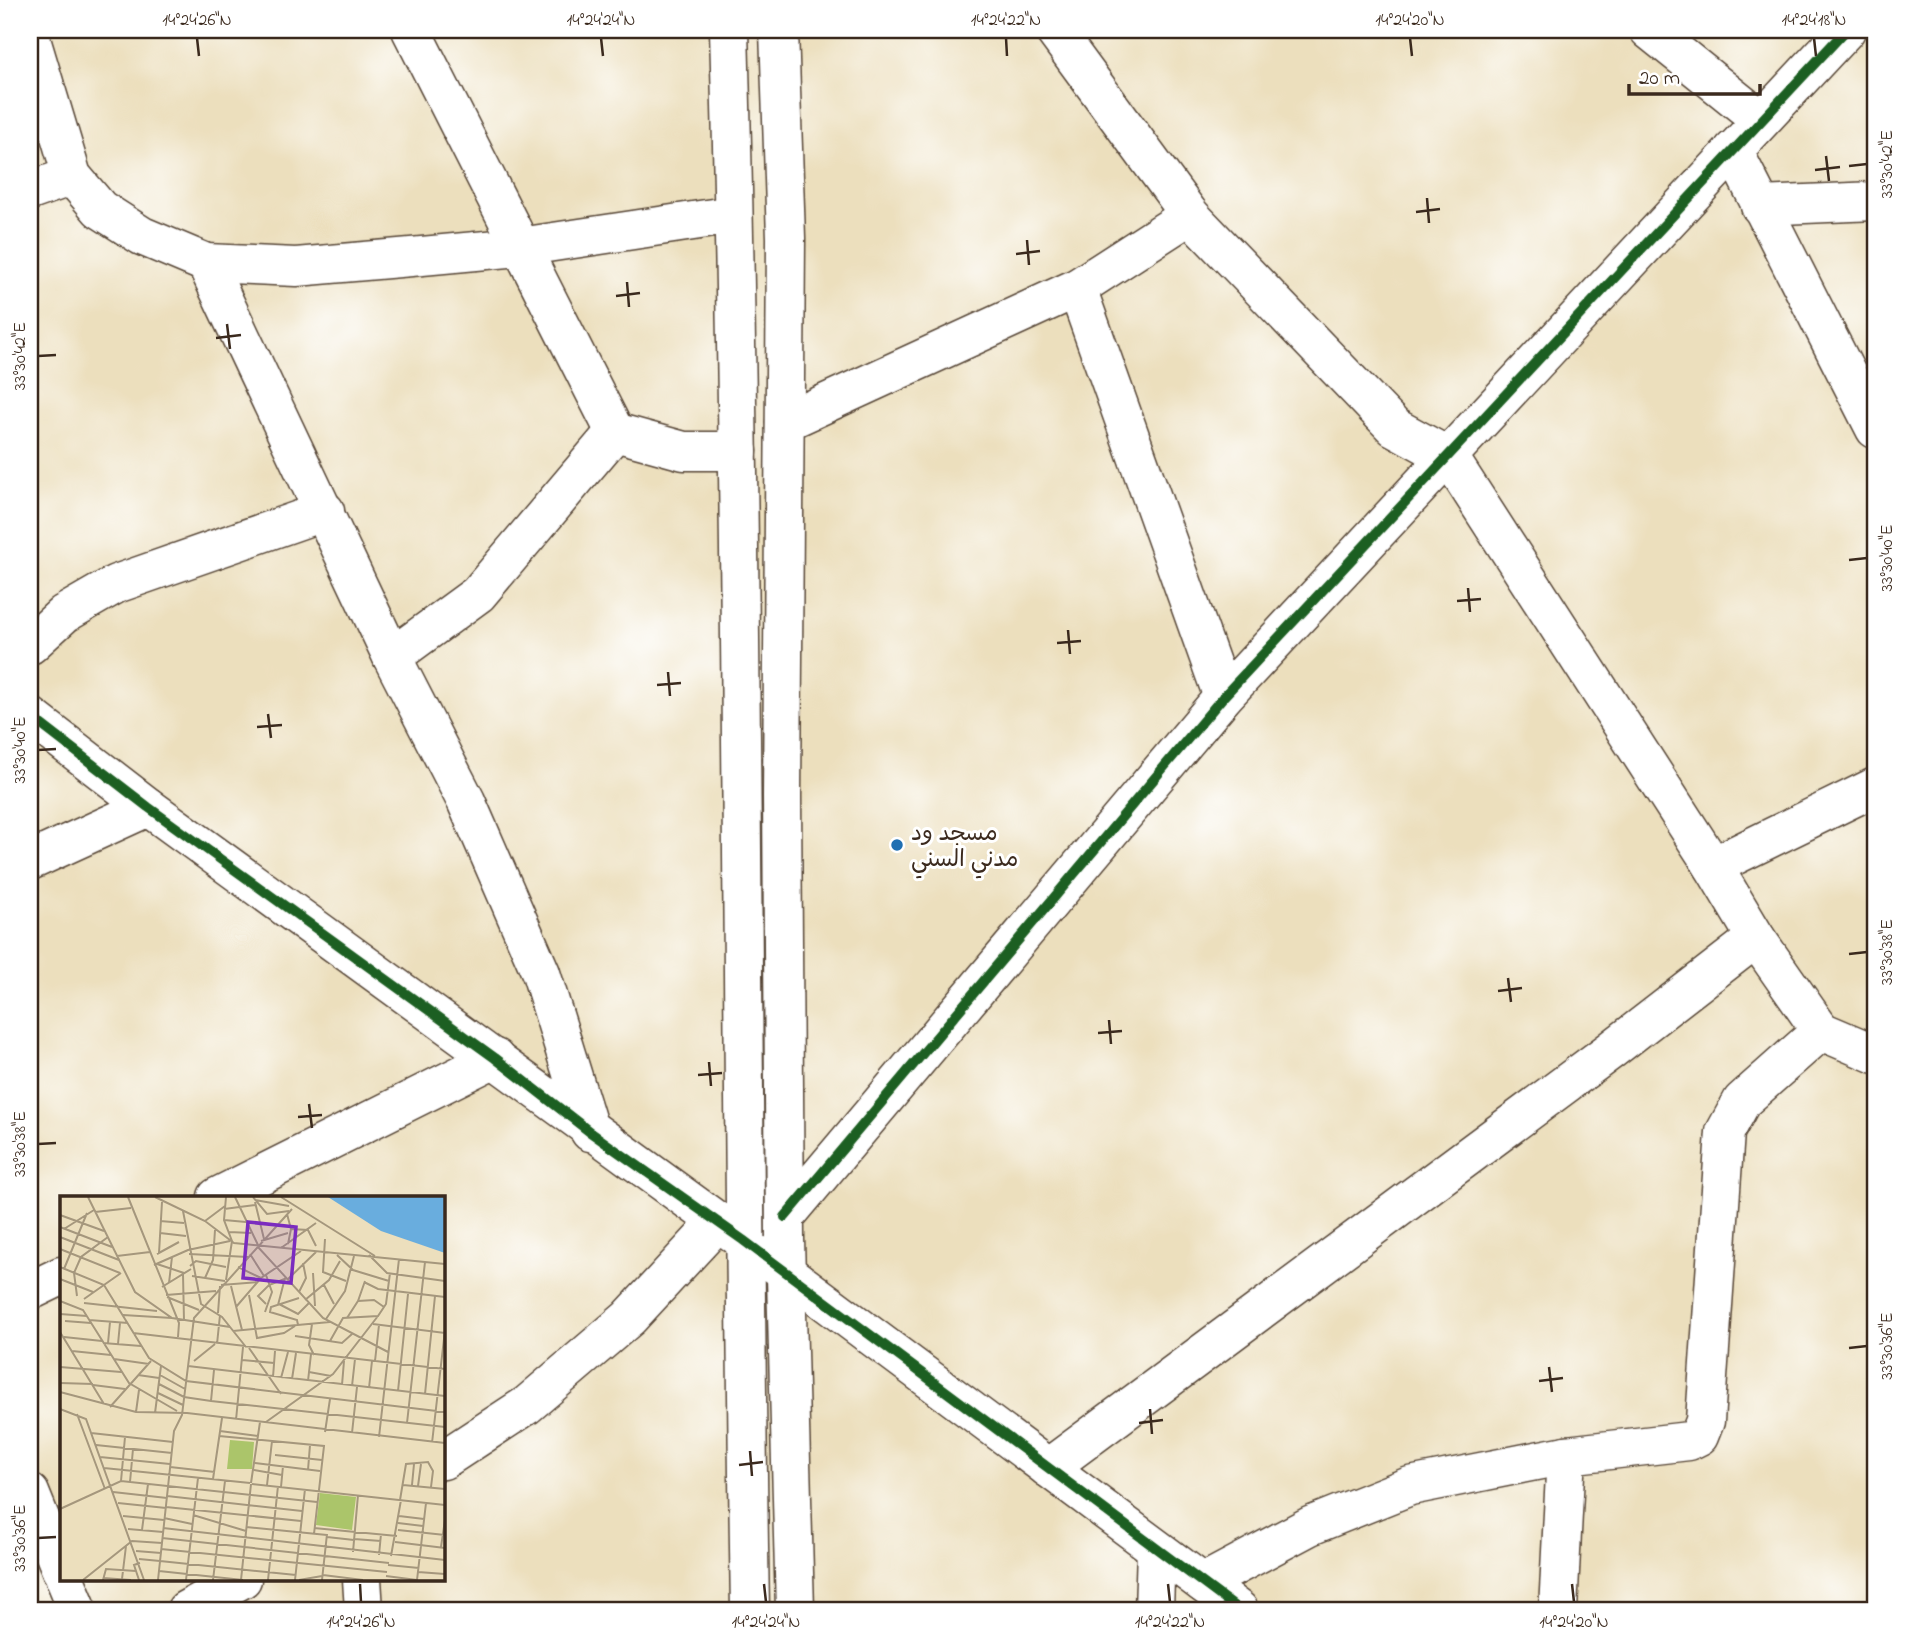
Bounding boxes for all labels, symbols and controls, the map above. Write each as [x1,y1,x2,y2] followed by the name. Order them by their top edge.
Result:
[162,8,232,34] text: 14°24'26"N
[567,8,635,34] text: 14°24'24"N
[971,8,1041,34] text: 14°24'22"N
[1375,8,1445,34] text: 14°24'20"N
[1781,8,1847,34] text: 14°24'18"N
[1629,52,1760,96] scale bar
[1639,64,1680,94] text: 20 m
[1875,130,1901,198] text: 33°30'42"E
[8,322,34,390] text: 33°30'42"E
[1875,524,1901,592] text: 33°30'40"E
[8,716,34,784] text: 33°30'40"E
[911,818,1018,879] place label: مسجد ود مدني السني
[889,837,905,853] marker: مسجد ود مدني السني
[1875,919,1901,985] text: 33°30'38"E
[8,1111,34,1177] text: 33°30'38"E
[60,1196,444,1580] inset map
[1875,1312,1901,1380] text: 33°30'36"E
[8,1504,34,1572] text: 33°30'36"E
[326,1610,396,1636] text: 14°24'26"N
[732,1610,800,1636] text: 14°24'24"N
[1135,1610,1205,1636] text: 14°24'22"N
[1539,1610,1609,1636] text: 14°24'20"N

